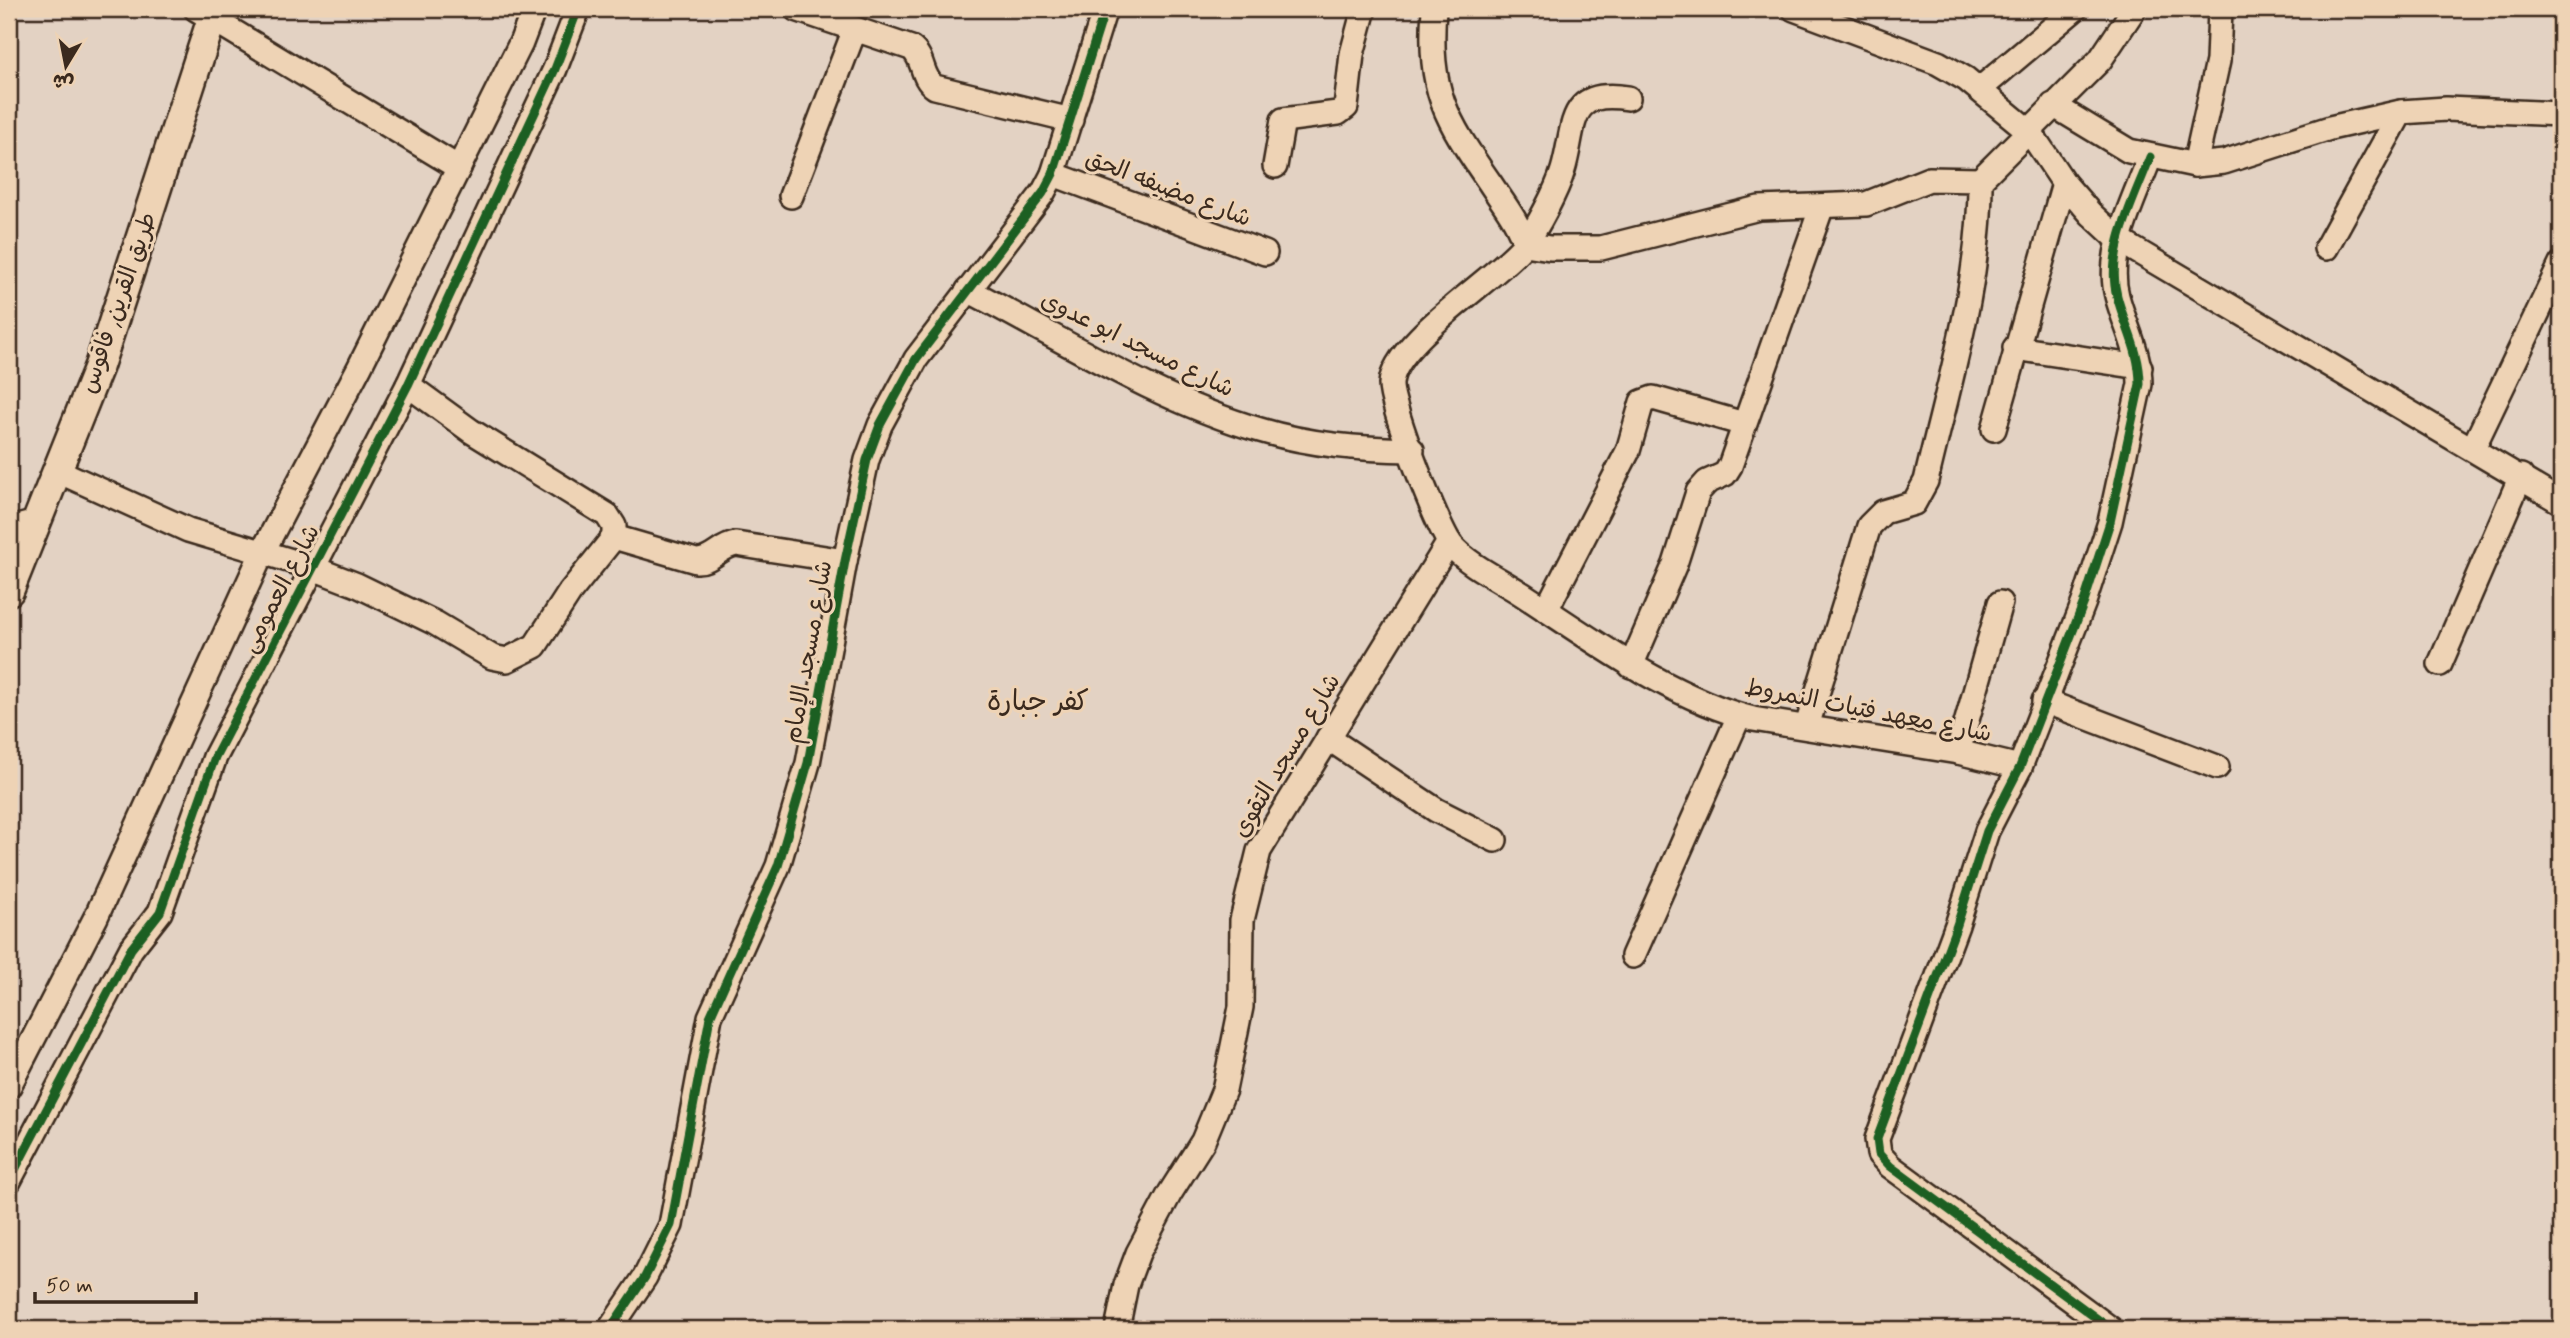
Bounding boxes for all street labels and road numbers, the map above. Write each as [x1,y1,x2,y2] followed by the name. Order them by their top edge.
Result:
[1081,143,1255,235] street label: شارع مضيفه الحق
[73,208,165,398] street label: طريق القرين, فاقوس
[1035,285,1239,405] street label: شارع مسجد ابو عدوى
[234,519,328,659] street label: شارع العمومى
[778,558,841,746] street label: شارع مسجد الإمام
[1226,668,1348,844] street label: شارع مسجد التقوى
[1742,672,1994,750] street label: شارع معهد فتيات النمروط

